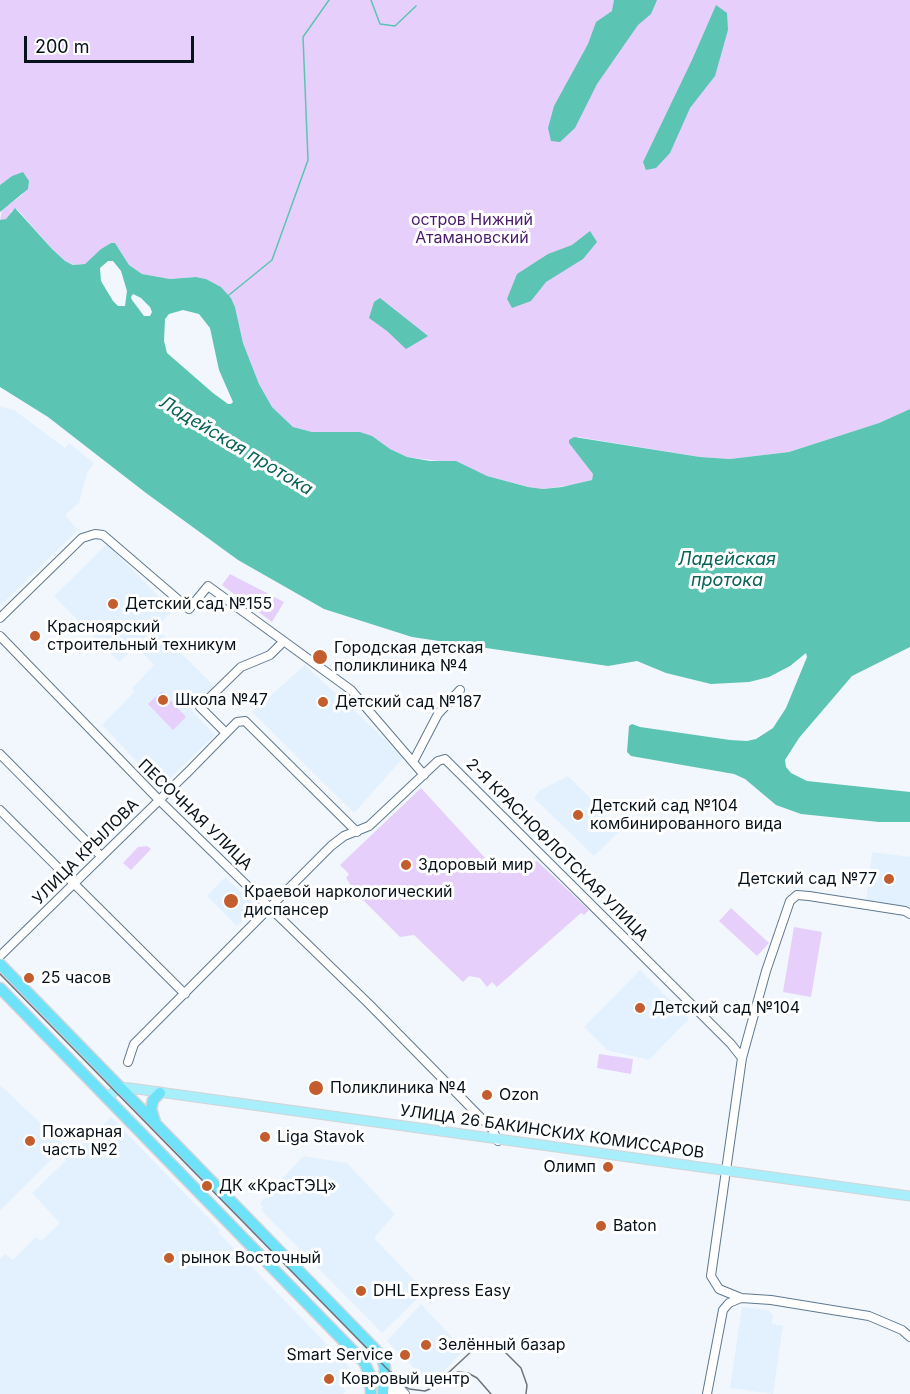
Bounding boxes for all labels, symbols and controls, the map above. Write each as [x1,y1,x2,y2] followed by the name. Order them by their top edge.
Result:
[27,24,196,62] scale bar
[35,36,90,57] text: 200 m
[411,210,533,248] park label: остров Нижний Атамановский
[155,392,317,500] water label: Ладейская протока
[678,549,776,592] water label: Ладейская протока
[125,594,272,614] place label: Детский сад №155
[106,597,120,611] marker: Детский сад №155
[47,617,236,655] place label: Красноярский строительный техникум
[28,629,42,643] marker: Красноярский строительный техникум
[334,638,483,676] place label: Городская детская поликлиника №4
[311,648,329,666] marker: Городская детская поликлиника №4
[175,690,268,710] place label: Школа №47
[335,692,482,712] place label: Детский сад №187
[156,693,170,707] marker: Школа №47
[316,695,330,709] marker: Детский сад №187
[462,755,652,945] street label: 2-Я КРАСНОФЛОТСКАЯ УЛИЦА
[134,756,256,874] street label: ПЕСОЧНАЯ УЛИЦА
[29,795,143,909] street label: УЛИЦА КРЫЛОВА
[590,796,782,834] place label: Детский сад №104 комбинированного вида
[571,808,585,822] marker: Детский сад №104 комбинированного вида
[418,855,533,875] place label: Здоровый мир
[399,858,413,872] marker: Здоровый мир
[737,869,877,889] place label: Детский сад №77
[882,872,896,886] marker: Детский сад №77
[244,882,453,920] place label: Краевой наркологический диспансер
[222,892,240,910] marker: Краевой наркологический диспансер
[41,968,111,988] place label: 25 часов
[22,971,36,985] marker: 25 часов
[652,998,800,1018] place label: Детский сад №104
[633,1001,647,1015] marker: Детский сад №104
[330,1078,466,1098] place label: Поликлиника №4
[307,1079,325,1097] marker: Поликлиника №4
[499,1085,539,1105] place label: Ozon
[480,1088,494,1102] marker: Ozon
[399,1101,705,1163] street label: УЛИЦА 26 БАКИНСКИХ КОМИССАРОВ
[42,1122,122,1160] place label: Пожарная часть №2
[277,1127,365,1147] place label: Liga Stavok
[258,1130,272,1144] marker: Liga Stavok
[23,1134,37,1148] marker: Пожарная часть №2
[543,1157,596,1177] place label: Олимп
[601,1160,615,1174] marker: Олимп
[219,1176,337,1196] place label: ДК «КрасТЭЦ»
[200,1179,214,1193] marker: ДК «КрасТЭЦ»
[613,1216,657,1236] place label: Baton
[594,1219,608,1233] marker: Baton
[181,1248,321,1268] place label: рынок Восточный
[162,1251,176,1265] marker: рынок Восточный
[373,1281,511,1301] place label: DHL Express Easy
[354,1284,368,1298] marker: DHL Express Easy
[438,1335,566,1355] place label: Зелённый базар
[419,1338,433,1352] marker: Зелённый базар
[287,1345,393,1365] place label: Smart Service
[398,1348,412,1362] marker: Smart Service
[341,1369,470,1389] place label: Ковровый центр
[322,1372,336,1386] marker: Ковровый центр

